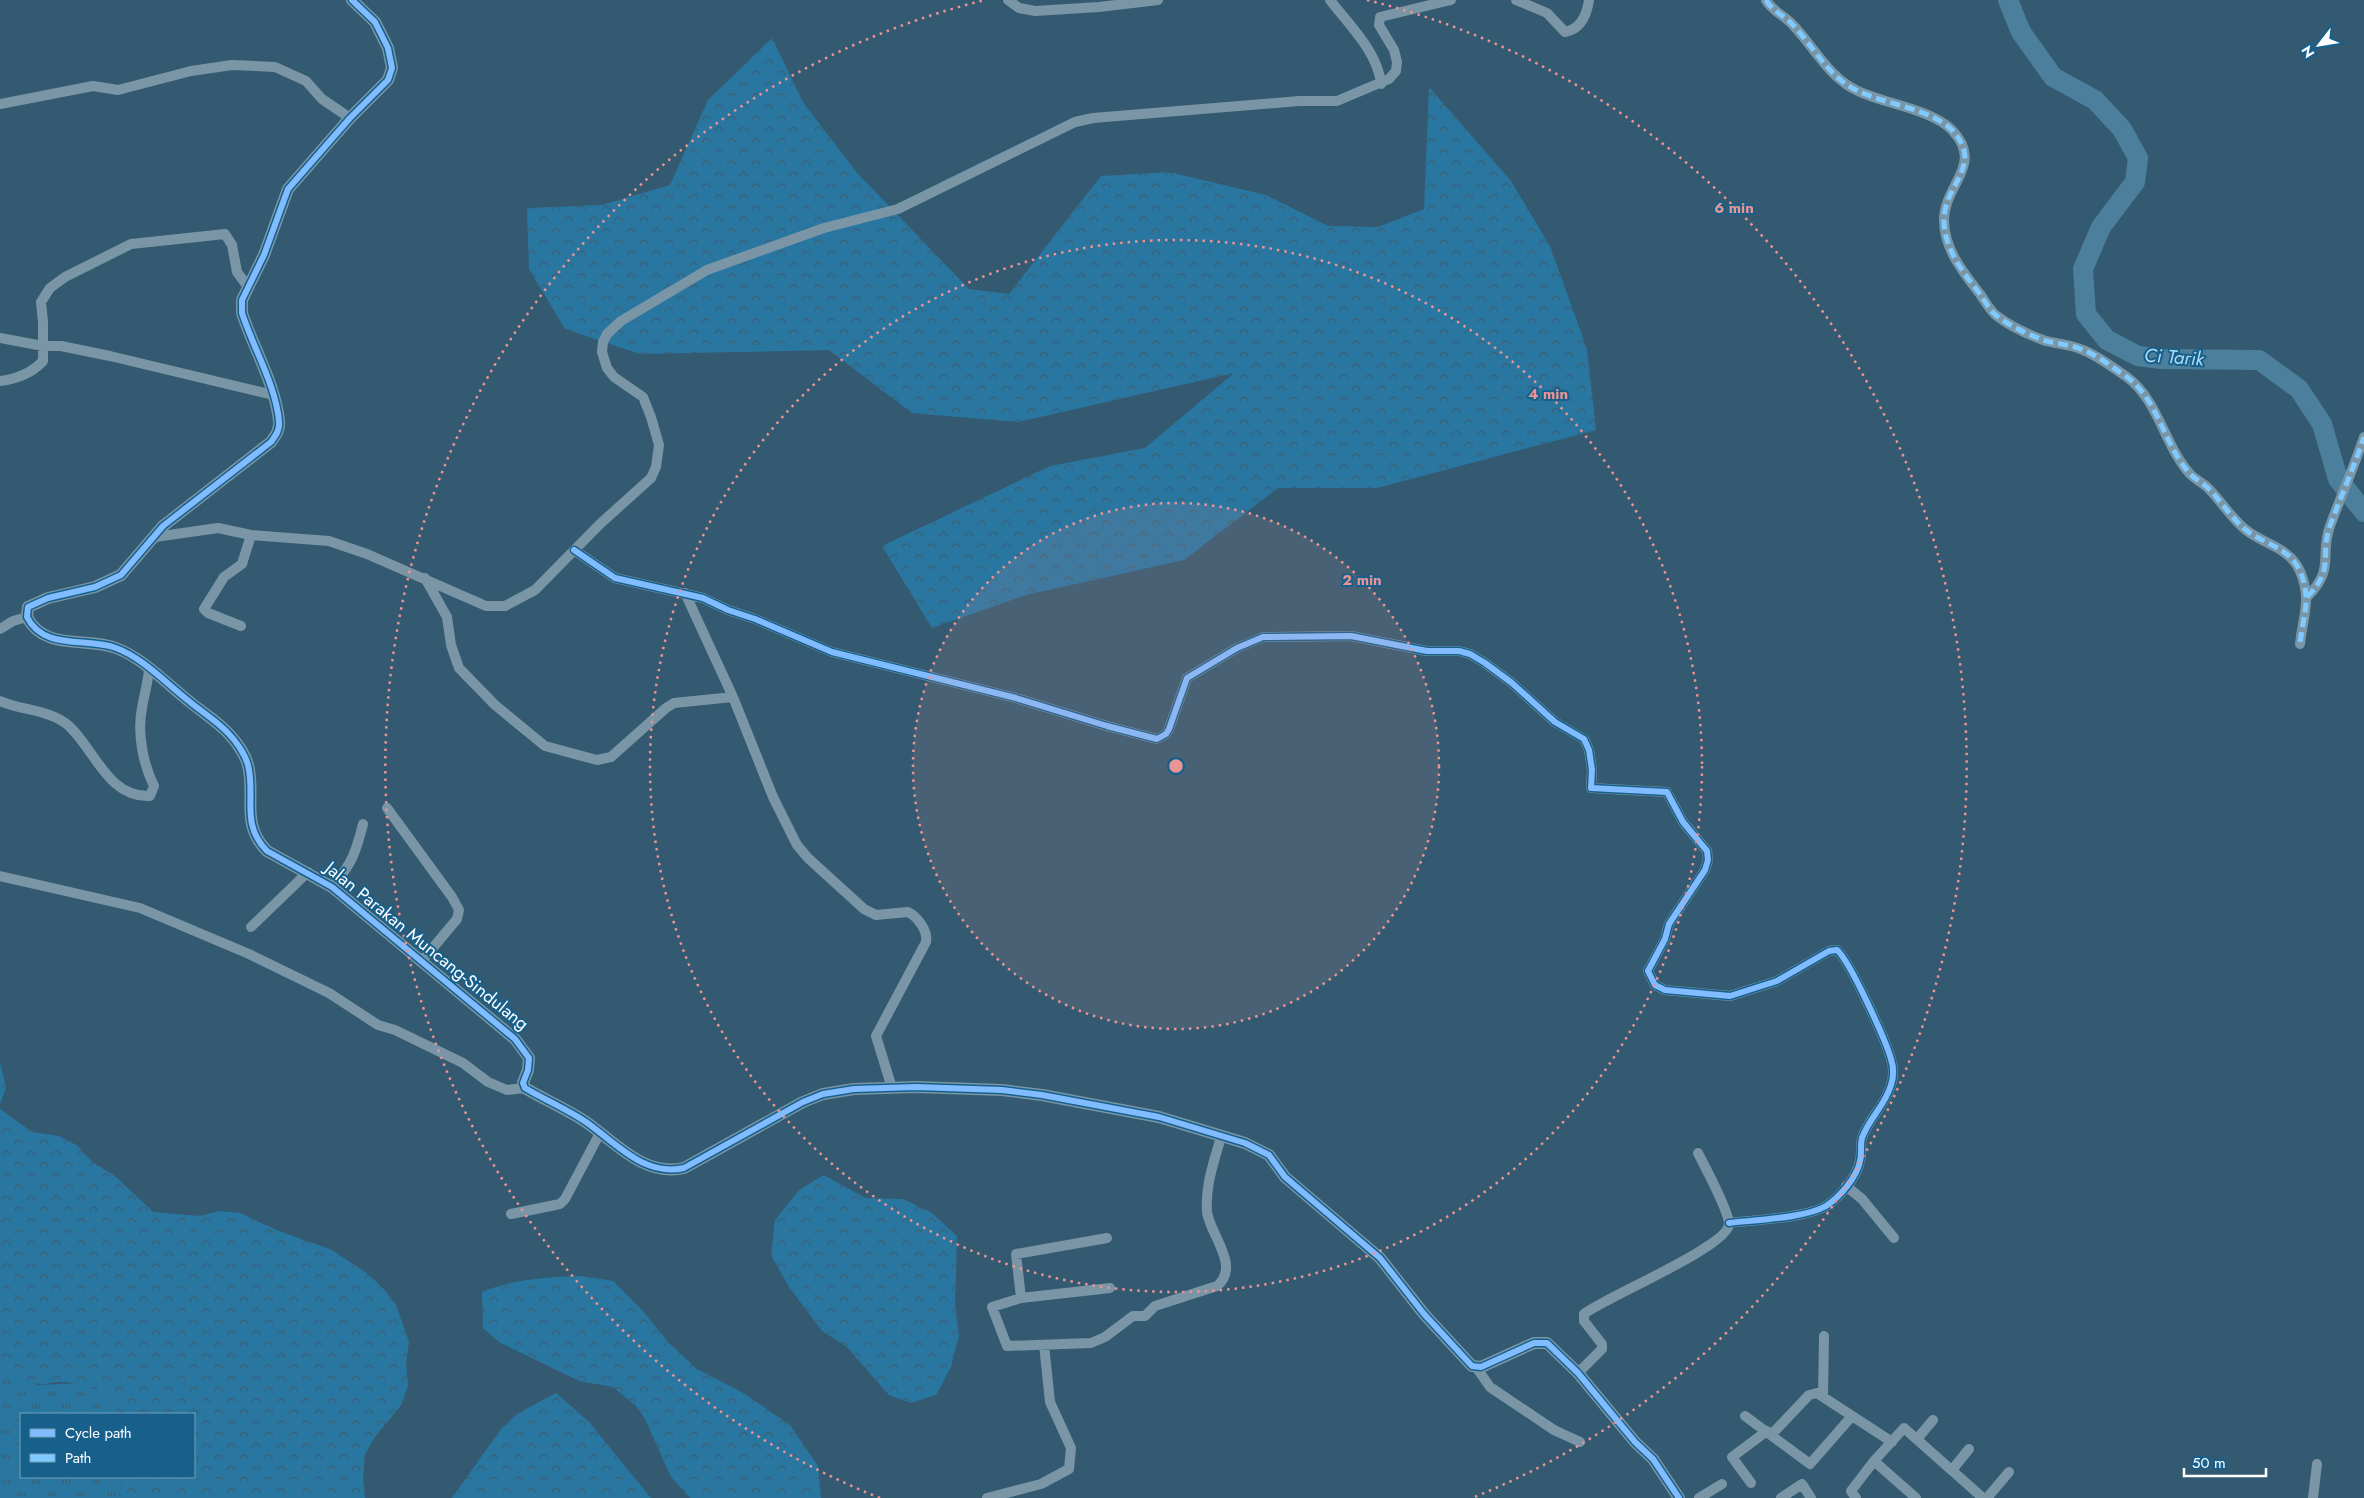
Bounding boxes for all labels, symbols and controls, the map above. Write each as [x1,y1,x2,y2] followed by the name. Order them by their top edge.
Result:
[2294,20,2344,70] north arrow
[2296,42,2319,62] text: N
[1714,197,1754,219] text: 6 min
[2143,341,2206,373] water label: Ci Tarik
[1528,383,1568,405] text: 4 min
[1342,569,1382,591] text: 2 min
[1167,757,1185,775] centre of rings
[318,854,534,1036] street label: Jalan Parakan Muncang-Sindulang
[20,1413,195,1478] legend
[65,1422,132,1444] text: Cycle path
[2184,1446,2266,1478] scale bar
[65,1447,91,1469] text: Path
[2192,1452,2226,1474] text: 50 m

